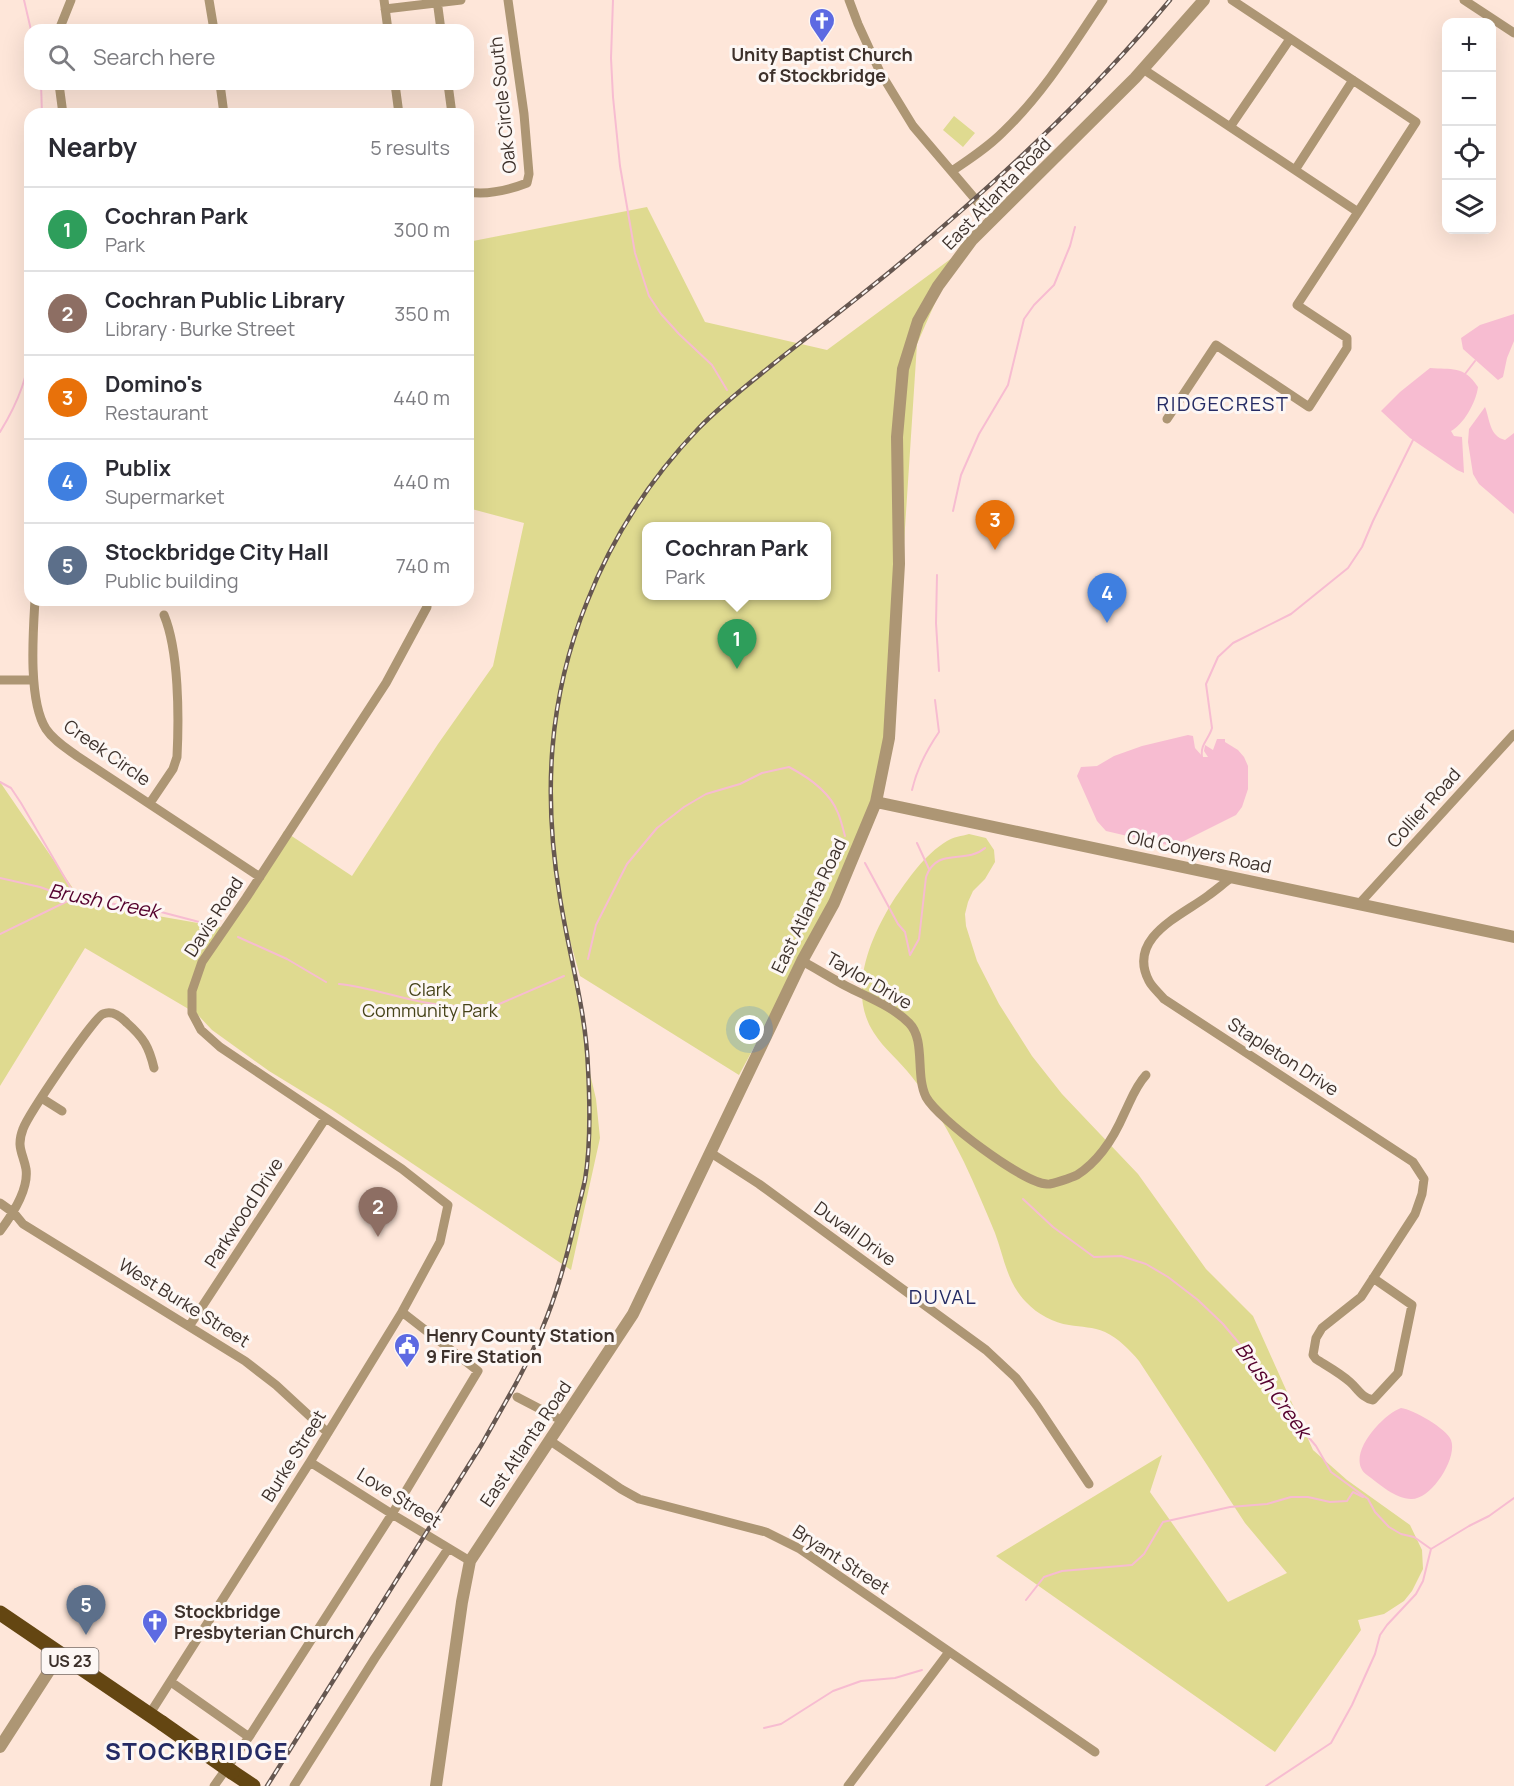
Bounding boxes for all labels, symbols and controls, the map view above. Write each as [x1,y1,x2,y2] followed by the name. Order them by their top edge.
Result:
[807,6,837,44] church icon: Unity Baptist Church of Stockbridge
[1442,18,1496,234] map controls
[1442,18,1496,72] button: +
[24,24,474,90] search box
[483,36,521,175] street label: Oak Circle South
[45,41,78,74] icon: search
[93,42,215,72] text: Search here
[731,42,913,87] place label: Unity Baptist Church of Stockbridge
[1442,72,1496,126] button: −
[1442,126,1496,180] button: locate
[48,129,137,165] text: Nearby
[937,132,1056,255] street label: East Atlanta Road
[370,134,450,161] text: 5 results
[1442,180,1496,234] button: layers
[105,201,248,231] text: Cochran Park
[63,216,72,243] text: 1
[394,216,450,243] text: 300 m
[105,231,145,258] text: Park
[105,285,345,315] text: Cochran Public Library
[62,300,73,327] text: 2
[394,300,450,327] text: 350 m
[105,315,295,342] text: Library · Burke Street
[105,369,202,399] text: Domino's
[62,384,73,411] text: 3
[393,384,450,411] text: 440 m
[1157,390,1289,417] district label: RIDGECREST
[105,399,209,426] text: Restaurant
[105,453,171,483] text: Publix
[61,468,74,495] text: 4
[393,468,450,495] text: 440 m
[105,483,225,510] text: Supermarket
[976,500,1014,550] pin: 3
[642,522,831,600] popup
[665,533,808,563] text: Cochran Park
[105,537,329,567] text: Stockbridge City Hall
[62,552,73,579] text: 5
[396,552,450,579] text: 740 m
[665,563,705,590] text: Park
[105,567,239,594] text: Public building
[1088,574,1126,623] pin: 4
[718,620,756,669] pin: 1
[59,714,156,791] street label: Creek Circle
[1381,762,1465,852] street label: Collier Road
[1125,824,1274,878] street label: Old Conyers Road
[765,834,851,977] street label: East Atlanta Road
[178,872,248,961] street label: Davis Road
[46,877,165,925] water label: Brush Creek
[822,946,917,1014] street label: Taylor Drive
[362,977,499,1022] park label: Clark Community Park
[1224,1011,1344,1101] street label: Stapleton Drive
[735,1015,764,1044] your location
[199,1153,288,1272] street label: Parkwood Drive
[358,1188,398,1237] pin: 2
[810,1195,901,1271] street label: Duvall Drive
[114,1252,255,1352] street label: West Burke Street
[909,1283,977,1310] district label: DUVAL
[426,1323,615,1368] place label: Henry County Station 9 Fire Station
[392,1331,422,1369] public building icon: Henry County Station 9 Fire Station
[1229,1336,1319,1446] water label: Brush Creek
[474,1376,576,1511] street label: East Atlanta Road
[255,1405,331,1506] street label: Burke Street
[353,1462,446,1533] street label: Love Street
[789,1519,895,1599] street label: Bryant Street
[66,1586,106,1635] pin: 5
[174,1599,354,1644] place label: Stockbridge Presbyterian Church
[140,1607,170,1645] church icon: Stockbridge Presbyterian Church
[42,1648,98,1674] road number: US 23
[105,1734,289,1767] district label: STOCKBRIDGE

